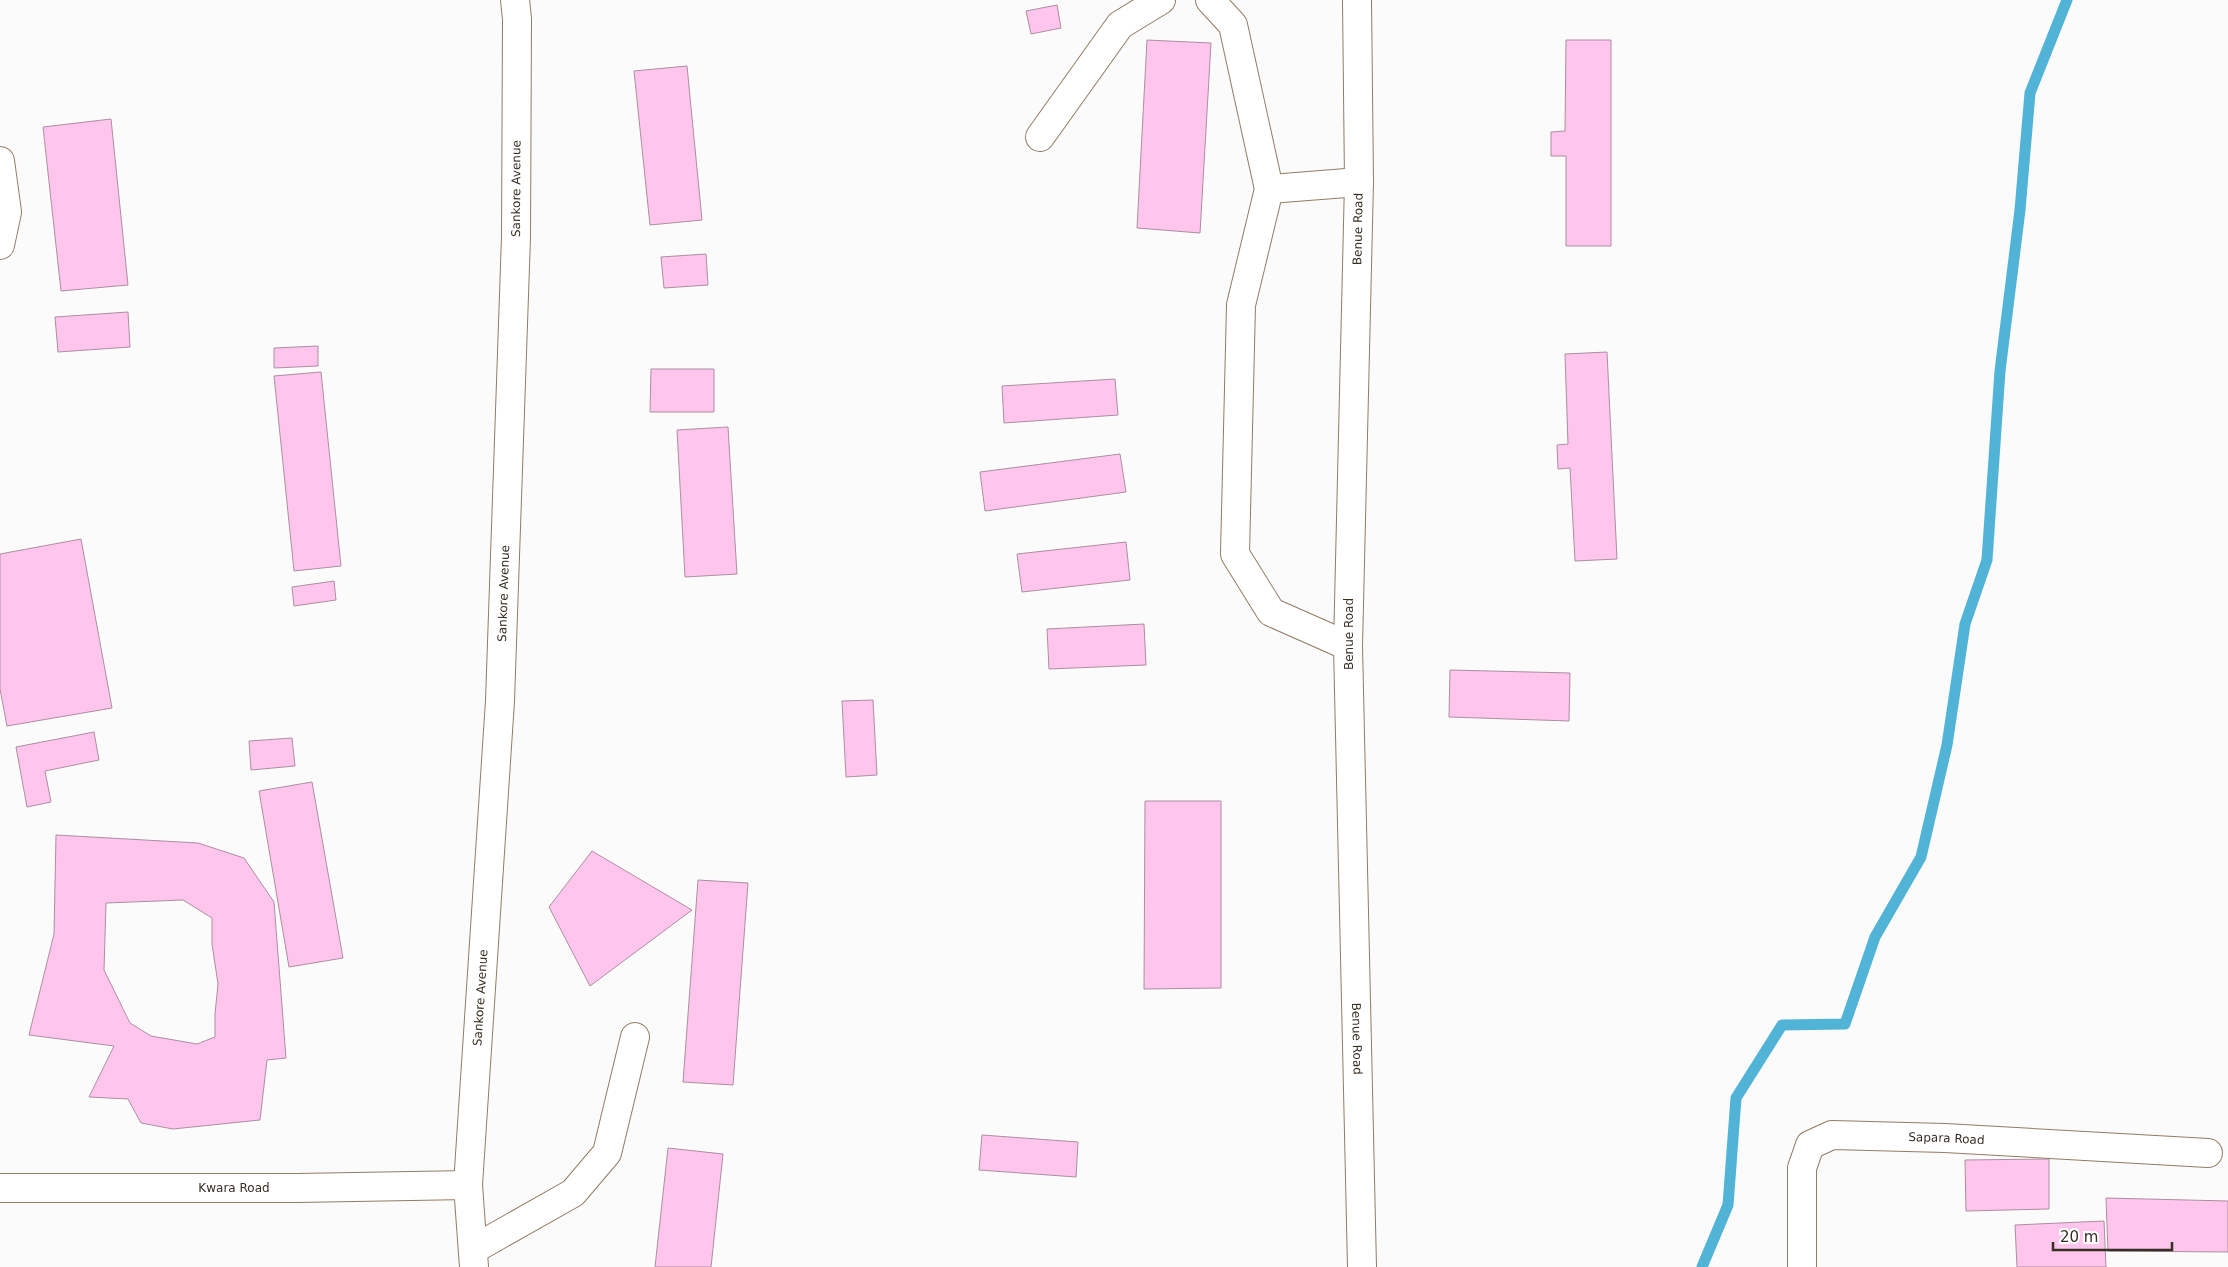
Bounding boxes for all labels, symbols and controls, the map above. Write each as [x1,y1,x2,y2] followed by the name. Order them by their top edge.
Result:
[509,140,523,237] street label: Sankore Avenue
[1350,193,1366,265] street label: Benue Road
[495,545,512,642] street label: Sankore Avenue
[1342,598,1356,670] street label: Benue Road
[470,949,491,1046] street label: Sankore Avenue
[1349,1003,1365,1075] street label: Benue Road
[1908,1130,1985,1147] street label: Sapara Road
[198,1181,270,1195] street label: Kwara Road
[2053,1220,2172,1252] scale bar
[2060,1228,2098,1246] text: 20 m

